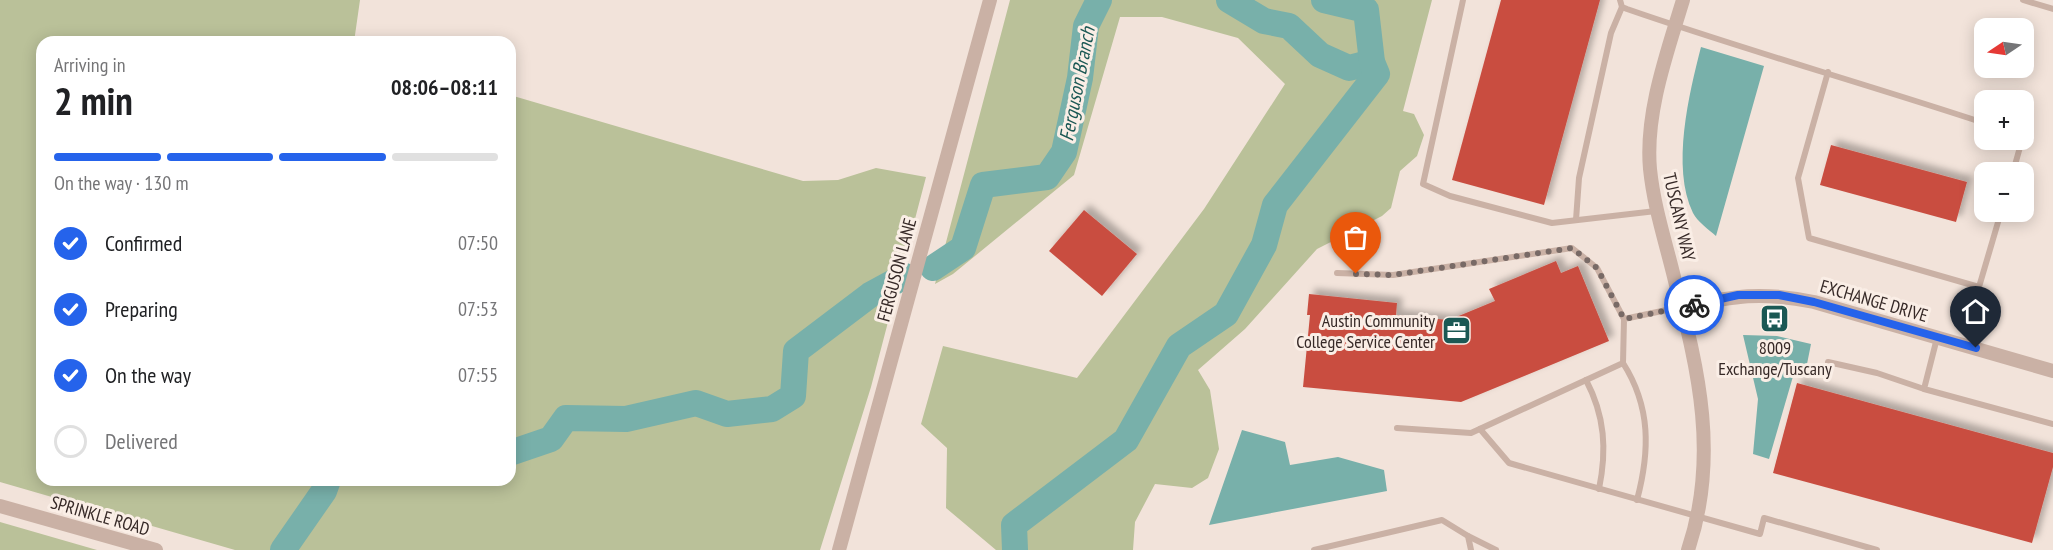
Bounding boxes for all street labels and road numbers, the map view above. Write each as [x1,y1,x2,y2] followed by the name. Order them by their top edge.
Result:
[1658,171,1701,264] street label: TUSCANY WAY
[872,216,921,324] street label: FERGUSON LANE
[1818,274,1931,327] street label: EXCHANGE DRIVE
[48,490,152,541] street label: SPRINKLE ROAD

